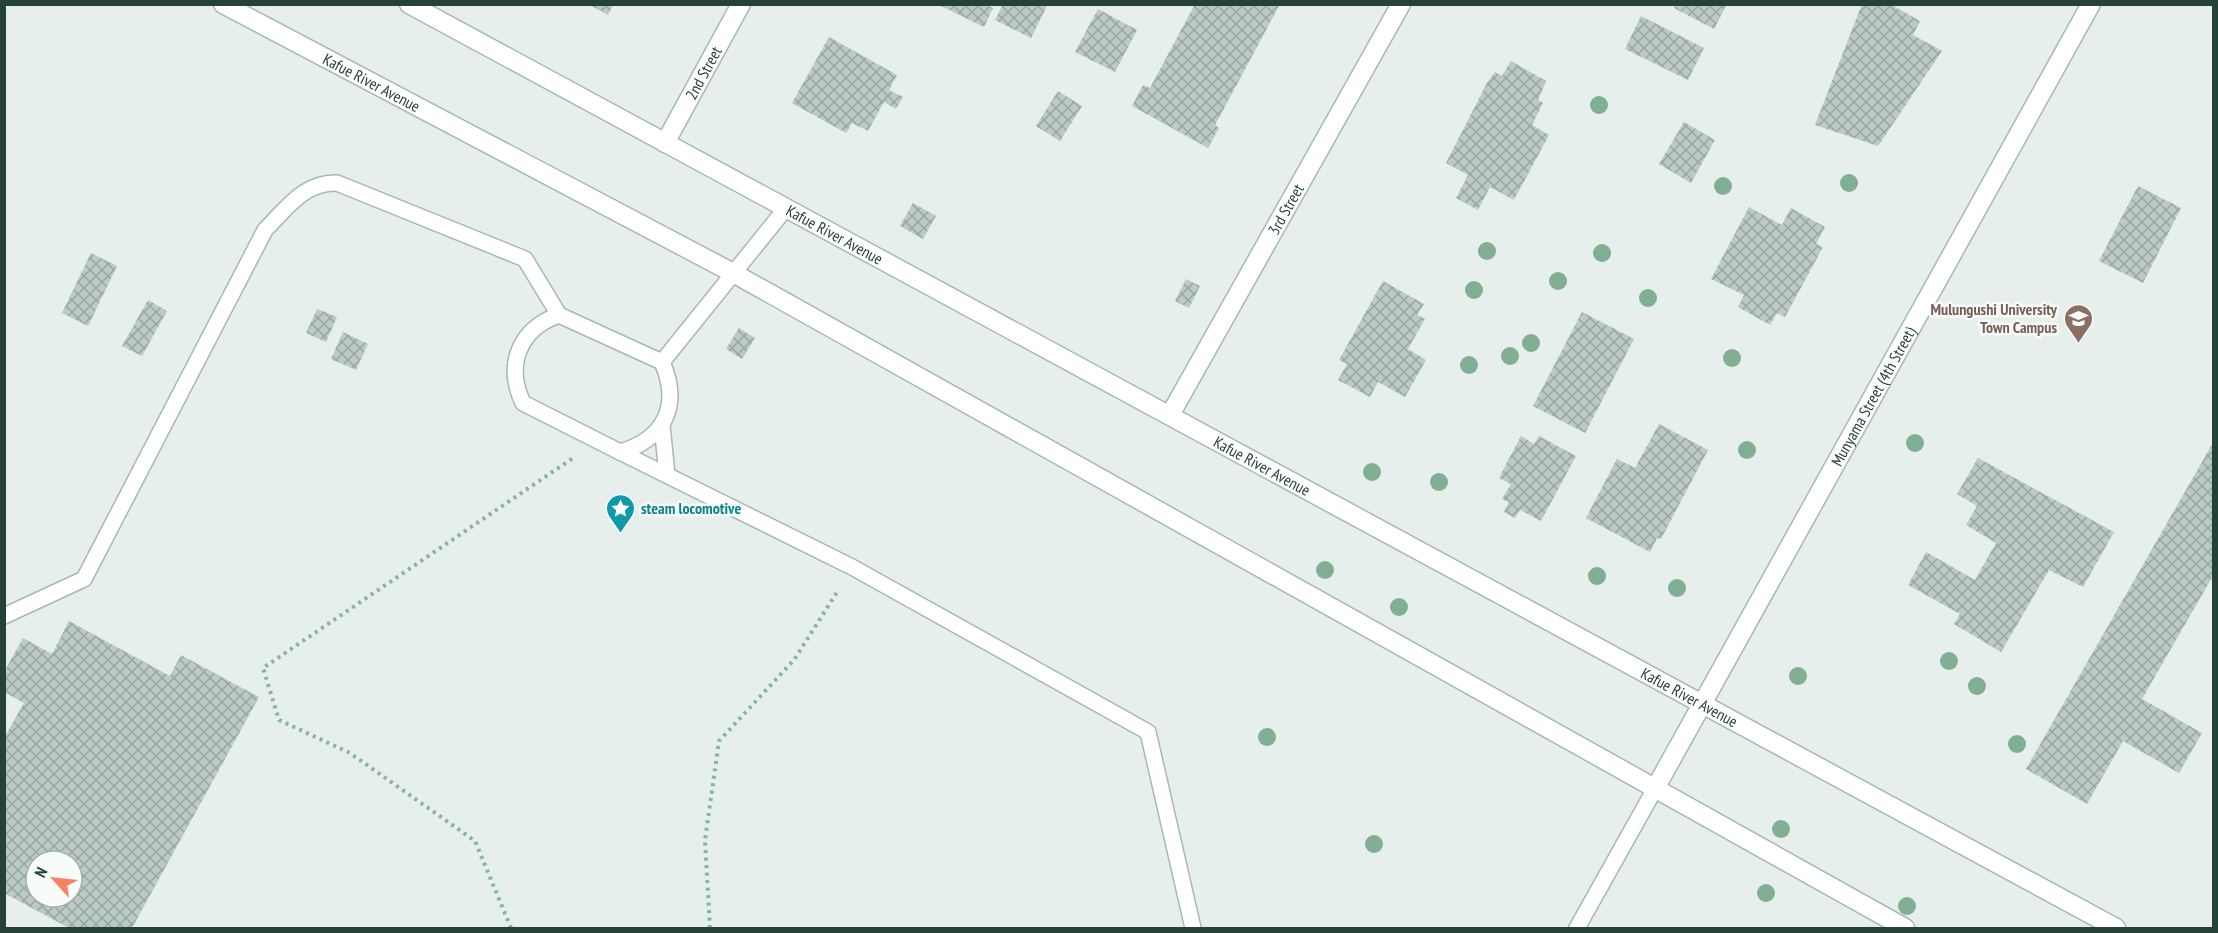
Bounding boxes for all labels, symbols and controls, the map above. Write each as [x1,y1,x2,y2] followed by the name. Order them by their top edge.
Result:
[681,42,726,103] street label: 2nd Street
[320,49,424,116] street label: Kafue River Avenue
[1263,180,1308,238] street label: 3rd Street
[783,200,886,269] street label: Kafue River Avenue
[1930,299,2058,337] place label: Mulungushi University Town Campus
[2062,302,2094,344] school or university icon: Mulungushi University Town Campus
[1826,323,1920,469] street label: Munyama Street (4th Street)
[1210,432,1314,500] street label: Kafue River Avenue
[604,492,636,534] place icon: steam locomotive
[641,498,741,518] place label: steam locomotive
[1638,663,1741,731] street label: Kafue River Avenue
[24,849,84,909] north arrow
[30,864,52,881] text: N

